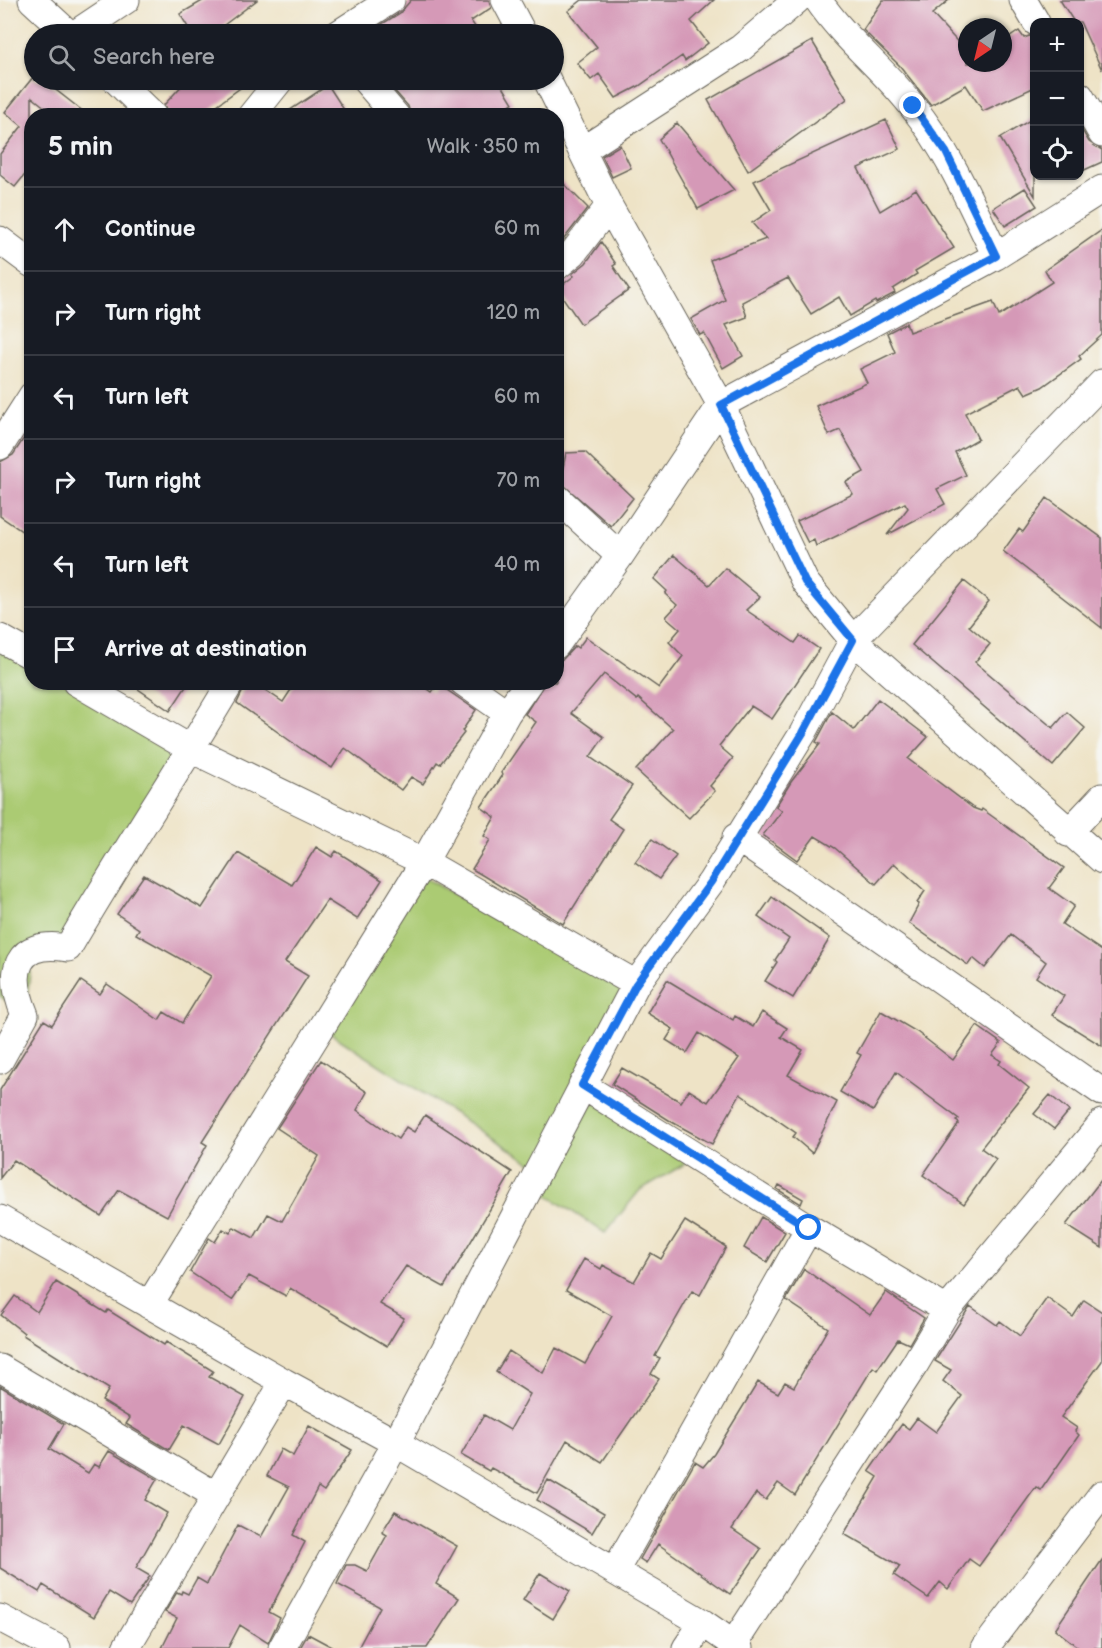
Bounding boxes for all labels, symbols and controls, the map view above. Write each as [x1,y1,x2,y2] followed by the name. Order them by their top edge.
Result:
[958,18,1012,72] north arrow
[1030,18,1084,180] map controls
[1030,18,1084,72] button: +
[24,24,564,90] search box
[45,41,78,74] icon: search
[93,44,215,71] text: Search here
[1030,72,1084,126] button: −
[899,92,925,118] route end
[1030,126,1084,180] button: locate
[48,132,113,163] text: 5 min
[427,135,540,159] text: Walk · 350 m
[48,213,81,246] icon: ahead
[105,216,195,243] text: Continue
[494,217,540,241] text: 60 m
[48,297,81,330] icon: right
[105,300,201,327] text: Turn right
[487,301,540,325] text: 120 m
[48,381,81,414] icon: left
[105,384,189,411] text: Turn left
[494,385,540,409] text: 60 m
[48,465,81,498] icon: right
[105,468,201,495] text: Turn right
[496,469,540,493] text: 70 m
[48,549,81,582] icon: left
[105,552,189,579] text: Turn left
[494,553,540,577] text: 40 m
[48,633,81,666] icon: arrive
[105,636,307,663] text: Arrive at destination
[795,1214,821,1240] route start

